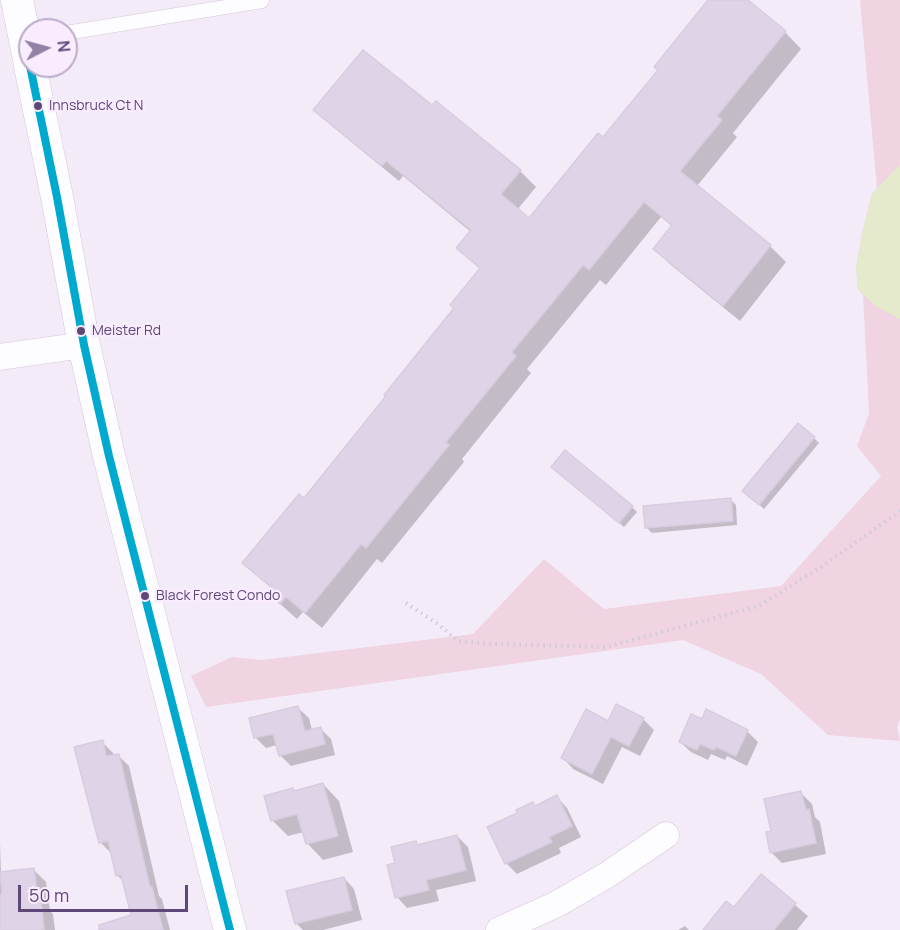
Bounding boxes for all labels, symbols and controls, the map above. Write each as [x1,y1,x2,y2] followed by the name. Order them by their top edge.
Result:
[18,18,78,78] north arrow
[52,39,75,53] text: N
[49,98,143,114] place label: Innsbruck Ct N
[32,100,44,112] marker: Innsbruck Ct N
[92,323,161,339] place label: Meister Rd
[75,325,87,337] marker: Meister Rd
[156,588,280,604] place label: Black Forest Condo
[139,590,151,602] marker: Black Forest Condo
[21,873,190,911] scale bar
[29,883,69,907] text: 50 m

